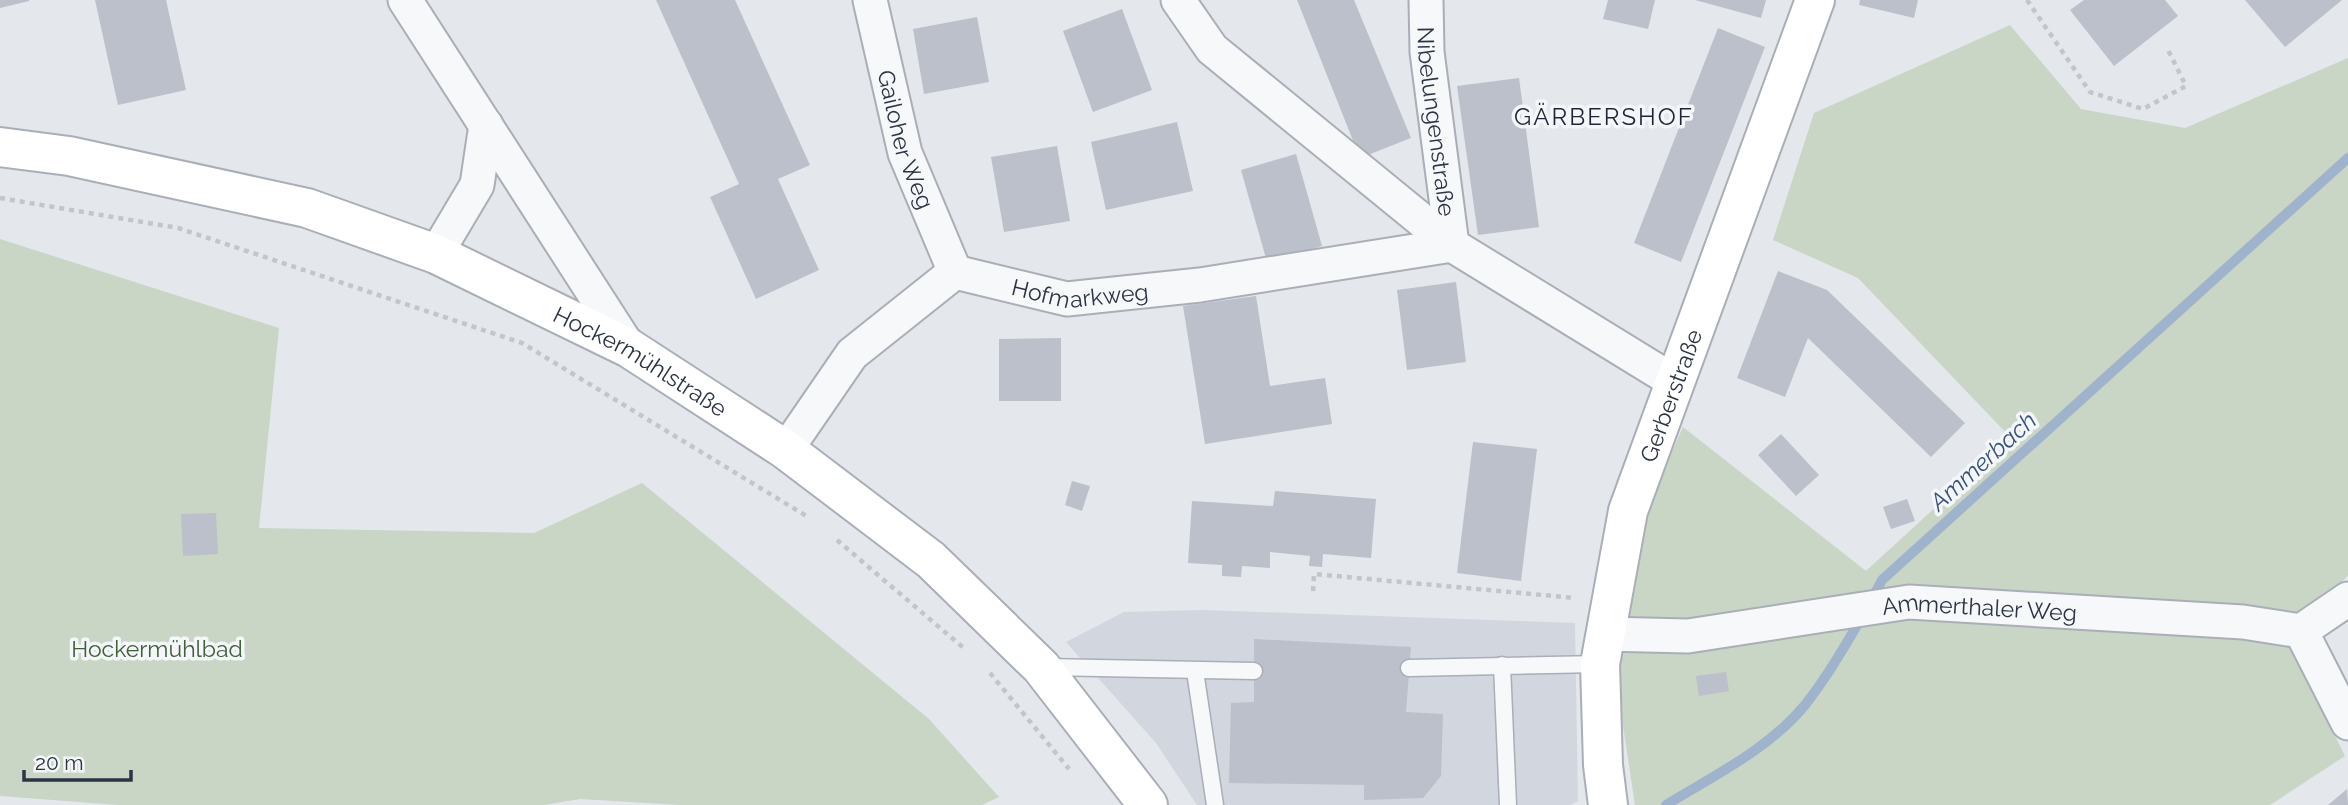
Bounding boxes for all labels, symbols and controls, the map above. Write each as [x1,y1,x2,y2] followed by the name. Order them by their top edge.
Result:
[1413,26,1462,218] street label: Nibelungenstraße
[873,67,940,213] street label: Gailoher Weg
[1514,102,1694,131] district label: GÄRBERSHOF
[1009,273,1150,313] street label: Hofmarkweg
[549,300,732,422] street label: Hockermühlstraße
[1634,325,1707,466] street label: Gerberstraße
[1922,406,2042,518] water label: Ammerbach
[1880,587,2078,626] street label: Ammerthaler Weg
[71,635,243,662] park label: Hockermühlbad
[24,738,131,782] scale bar
[35,750,83,775] text: 20 m

